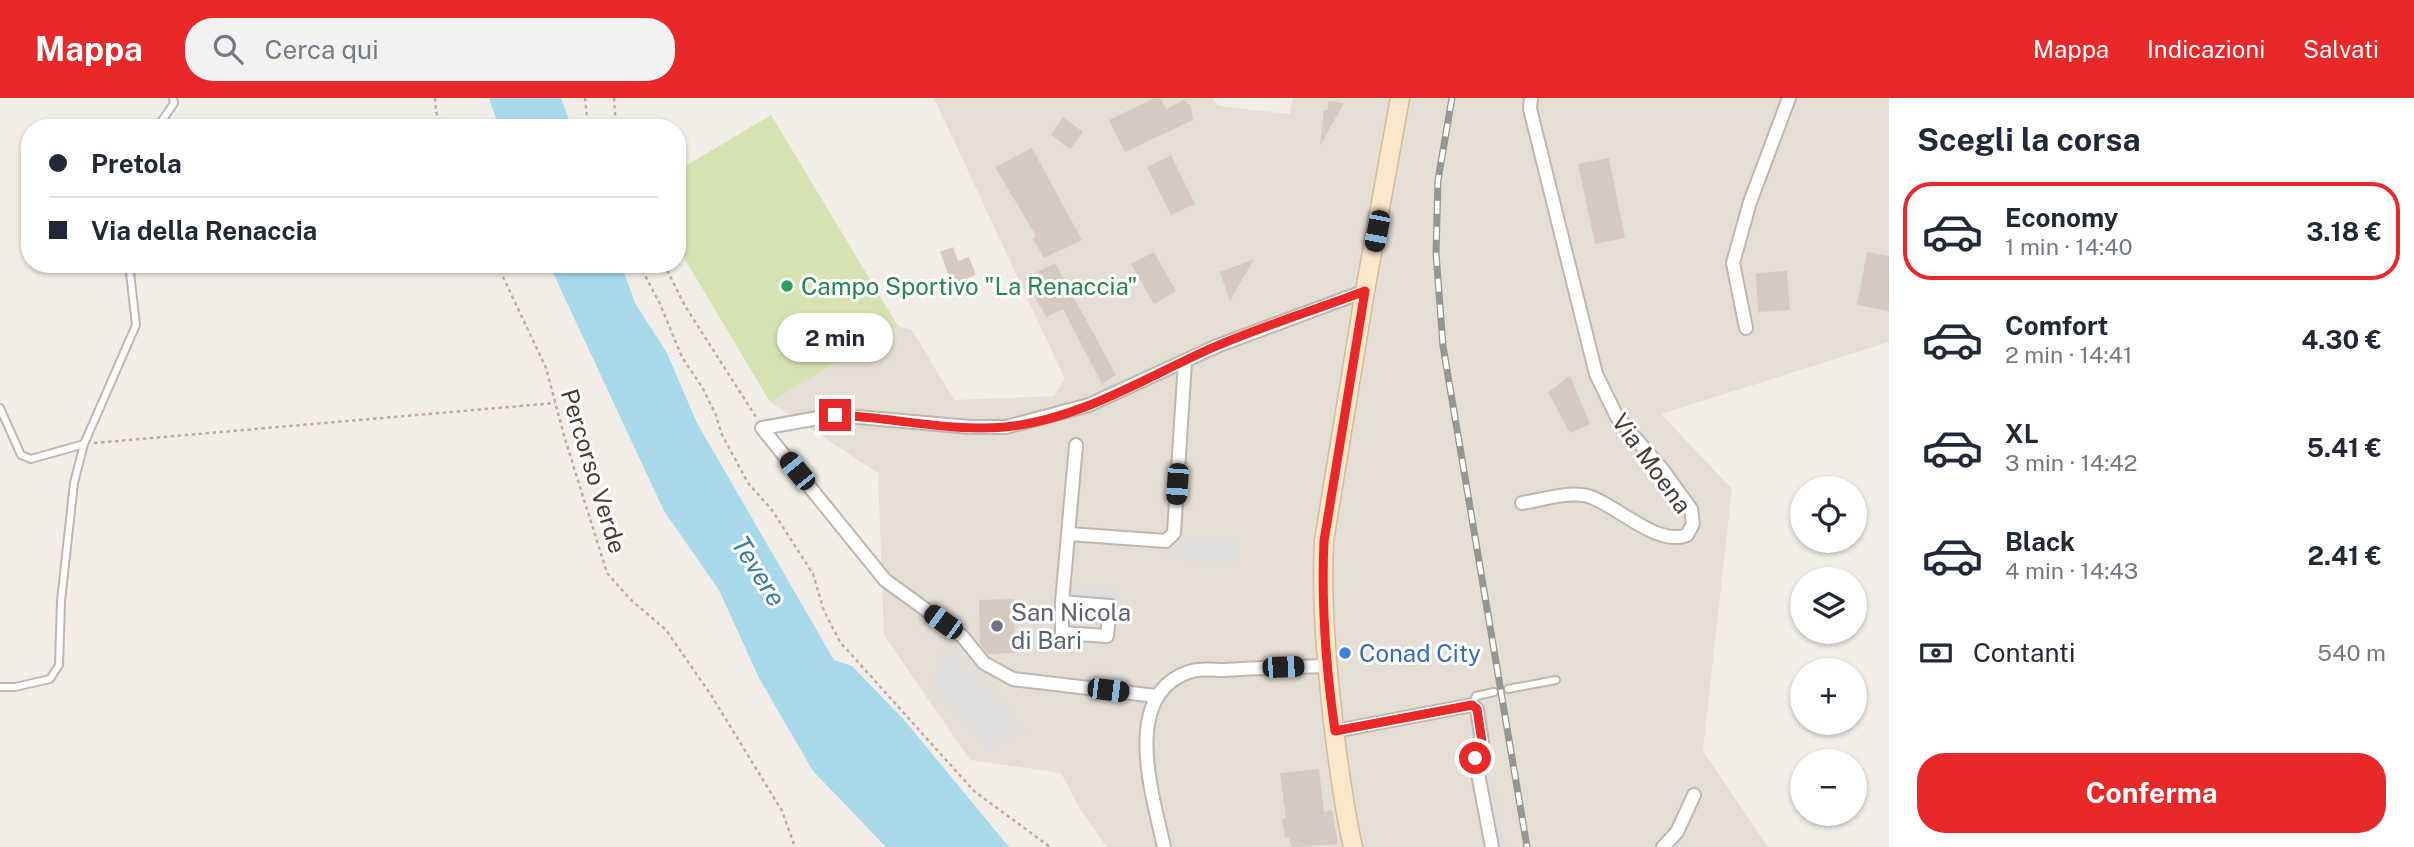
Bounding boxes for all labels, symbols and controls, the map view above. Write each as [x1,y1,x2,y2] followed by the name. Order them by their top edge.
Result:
[185,18,675,81] search box
[35,30,143,68] text: Mappa
[209,30,247,68] icon: search
[265,34,379,65] text: Cerca qui
[2033,35,2109,63] text: Mappa
[2147,35,2265,63] text: Indicazioni
[2303,35,2379,63] text: Salvati
[1917,121,2141,158] text: Scegli la corsa
[91,148,182,179] text: Pretola
[1921,200,1984,263] icon: car
[2005,202,2118,233] text: Economy
[1363,208,1392,254] car
[91,215,317,246] text: Via della Renaccia
[2306,216,2382,247] text: 3.18 €
[2005,233,2133,260] text: 1 min · 14:40
[801,272,1138,300] place label: Campo Sportivo "La Renaccia"
[779,278,795,294] marker: Campo Sportivo "La Renaccia"
[1921,308,1984,371] icon: car
[2005,310,2108,341] text: Comfort
[777,314,893,362] callout: 2 min
[805,324,865,351] text: 2 min
[2301,324,2382,355] text: 4.30 €
[2005,341,2132,368] text: 2 min · 14:41
[556,385,632,557] street label: Percorso Verde
[819,399,851,431] route end
[1606,408,1698,518] street label: Via Moena
[1921,416,1984,479] icon: car
[2005,418,2039,449] text: XL
[2307,432,2382,463] text: 5.41 €
[776,448,819,494] car
[2005,449,2137,476] text: 3 min · 14:42
[1166,462,1189,506] car
[1790,476,1867,826] map controls
[1790,476,1867,553] button: locate
[1921,524,1984,587] icon: car
[2005,526,2075,557] text: Black
[725,530,793,612] water label: Tevere
[2308,540,2382,571] text: 2.41 €
[2005,557,2138,584] text: 4 min · 14:43
[1790,567,1867,644] button: layers
[1011,598,1131,654] place label: San Nicola di Bari
[920,601,967,643] car
[989,618,1005,634] marker: San Nicola di Bari
[1917,634,1955,672] icon: cash
[1973,637,2075,668] text: Contanti
[1359,639,1481,667] place label: Conad City
[2317,639,2386,666] text: 540 m
[1337,645,1353,661] marker: Conad City
[1262,656,1305,678] car
[1790,658,1867,735] button: +
[1086,677,1131,703] car
[1459,742,1491,774] route start
[1790,749,1867,826] button: −
[1917,753,2386,833] button: Conferma

